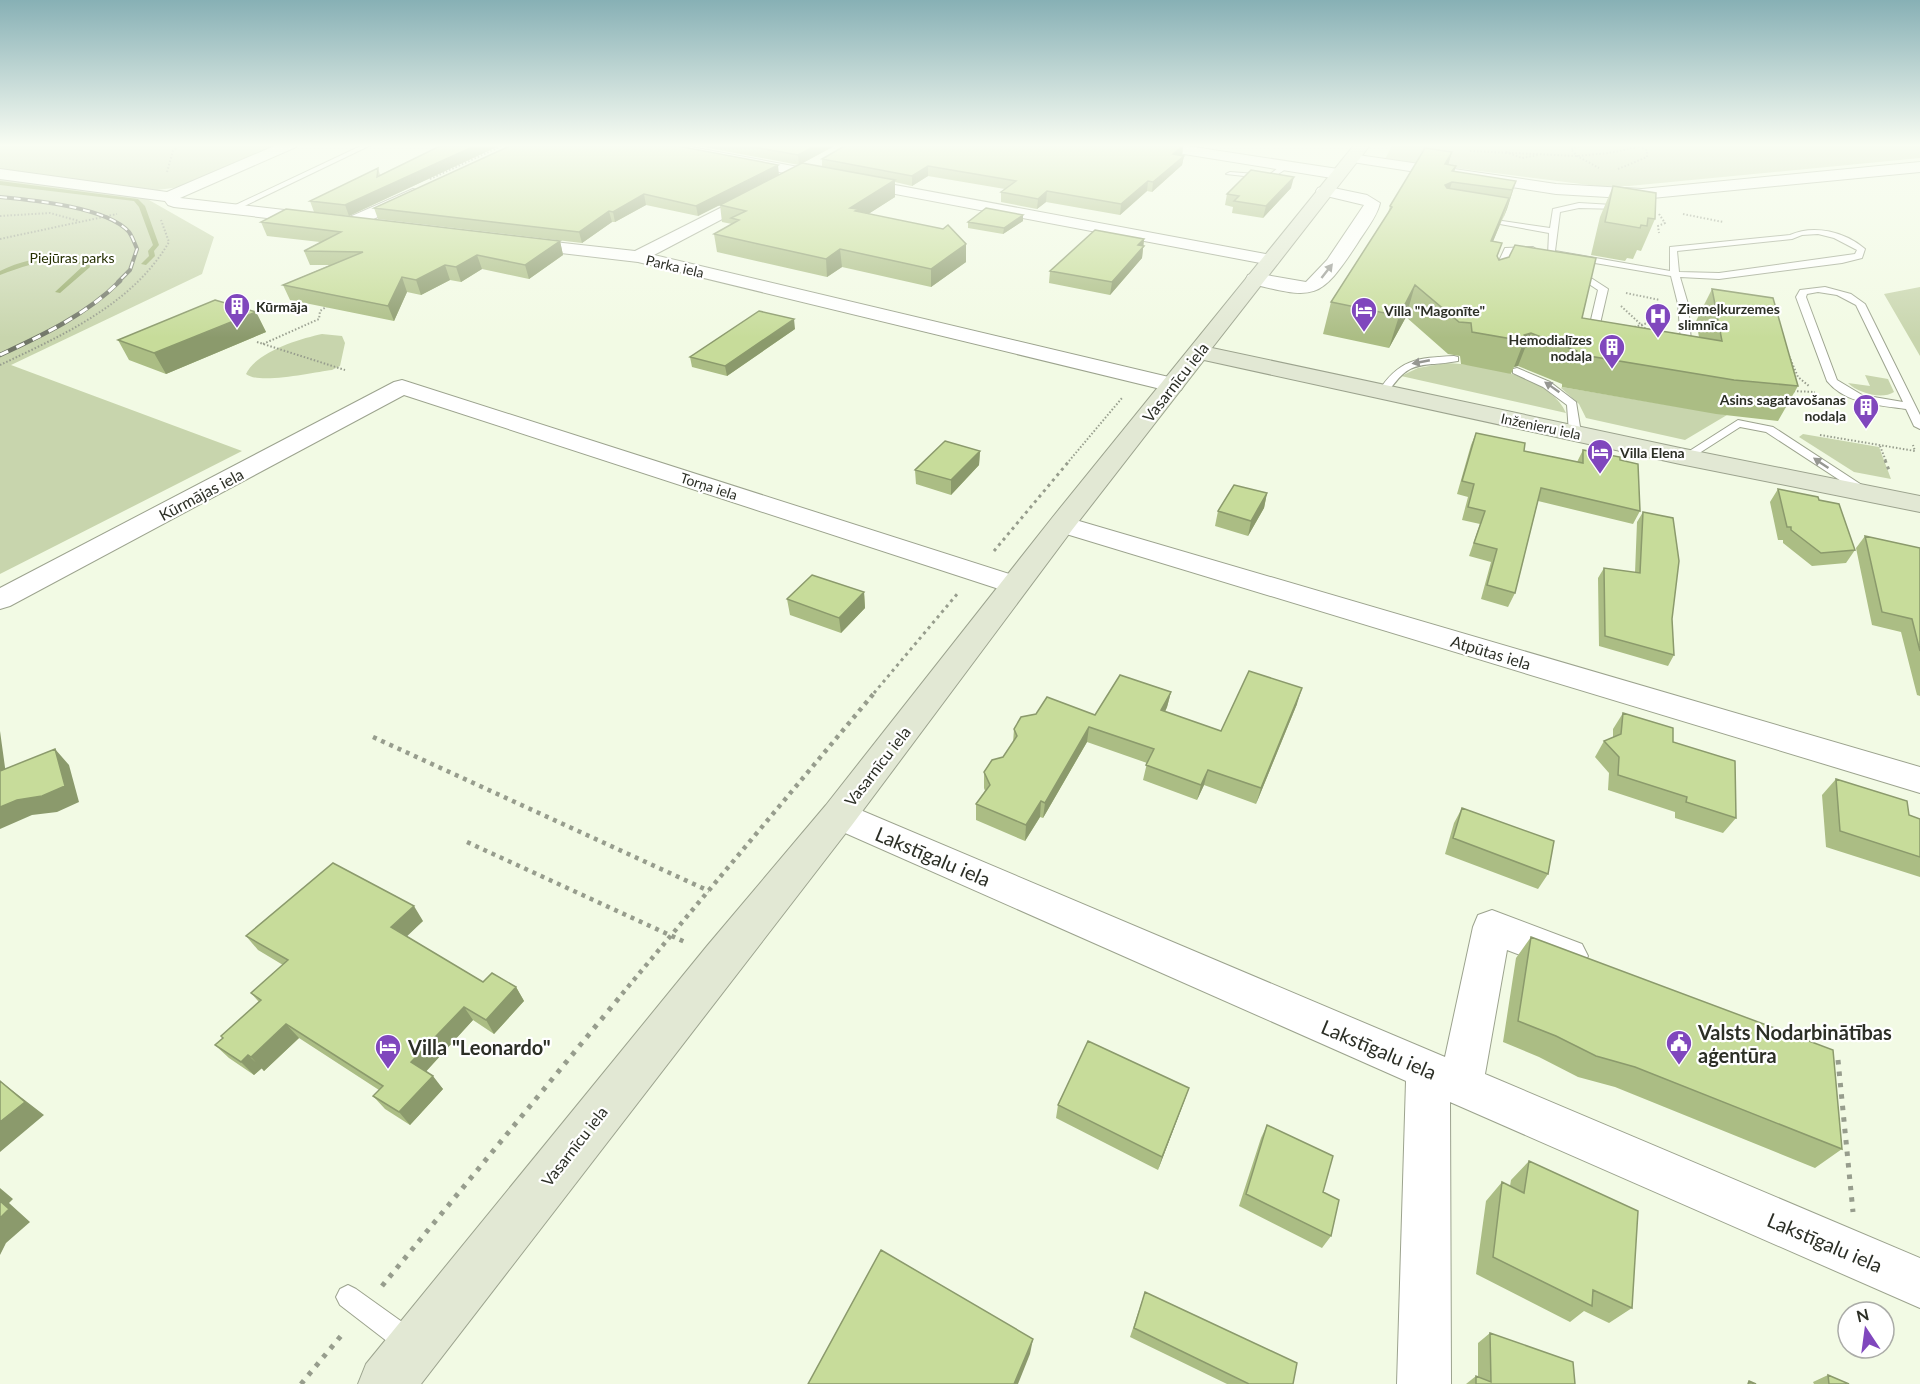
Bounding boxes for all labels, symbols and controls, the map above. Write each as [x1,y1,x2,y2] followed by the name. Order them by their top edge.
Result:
[30,249,114,266] park label: Piejūras parks
[644,251,706,281] street label: Parka iela
[1321,264,1333,279] one-way arrow
[222,291,252,329] building icon: Kūrmāja
[1349,295,1379,333] hotel icon: Villa "Magonīte"
[256,298,308,315] place label: Kūrmāja
[1678,300,1780,333] place label: Ziemeļkurzemes slimnīca
[1643,301,1673,339] hospital icon: Ziemeļkurzemes slimnīca
[1383,302,1485,319] place label: Villa "Magonīte"
[1509,331,1592,364] place label: Hemodialīzes nodaļa
[1597,332,1627,370] building icon: Hemodialīzes nodaļa
[1138,338,1212,426] street label: Vasarnīcu iela
[1412,358,1430,368] one-way arrow
[1544,381,1560,393] one-way arrow
[1719,391,1846,424] place label: Asins sagatavošanas nodaļa
[1851,392,1881,430] building icon: Asins sagatavošanas nodaļa
[1499,409,1583,443] street label: Inženieru iela
[1585,437,1615,475] hotel icon: Villa Elena
[1619,444,1685,461] place label: Villa Elena
[1813,458,1829,469] one-way arrow
[156,464,246,524] street label: Kūrmājas iela
[678,469,740,503] street label: Torņa iela
[1449,631,1533,673] street label: Atpūtas iela
[840,722,914,810] street label: Vasarnīcu iela
[872,821,994,891] street label: Lakstīgalu iela
[1318,1014,1440,1084] street label: Lakstīgalu iela
[1697,1020,1892,1067] place label: Valsts Nodarbinātības aģentūra
[1664,1028,1694,1066] public building icon: Valsts Nodarbinātības aģentūra
[373,1032,403,1070] hotel icon: Villa "Leonardo"
[407,1035,551,1059] place label: Villa "Leonardo"
[537,1102,611,1190] street label: Vasarnīcu iela
[1764,1207,1886,1277] street label: Lakstīgalu iela
[1836,1300,1896,1360] north arrow
[1854,1304,1871,1326] text: N

